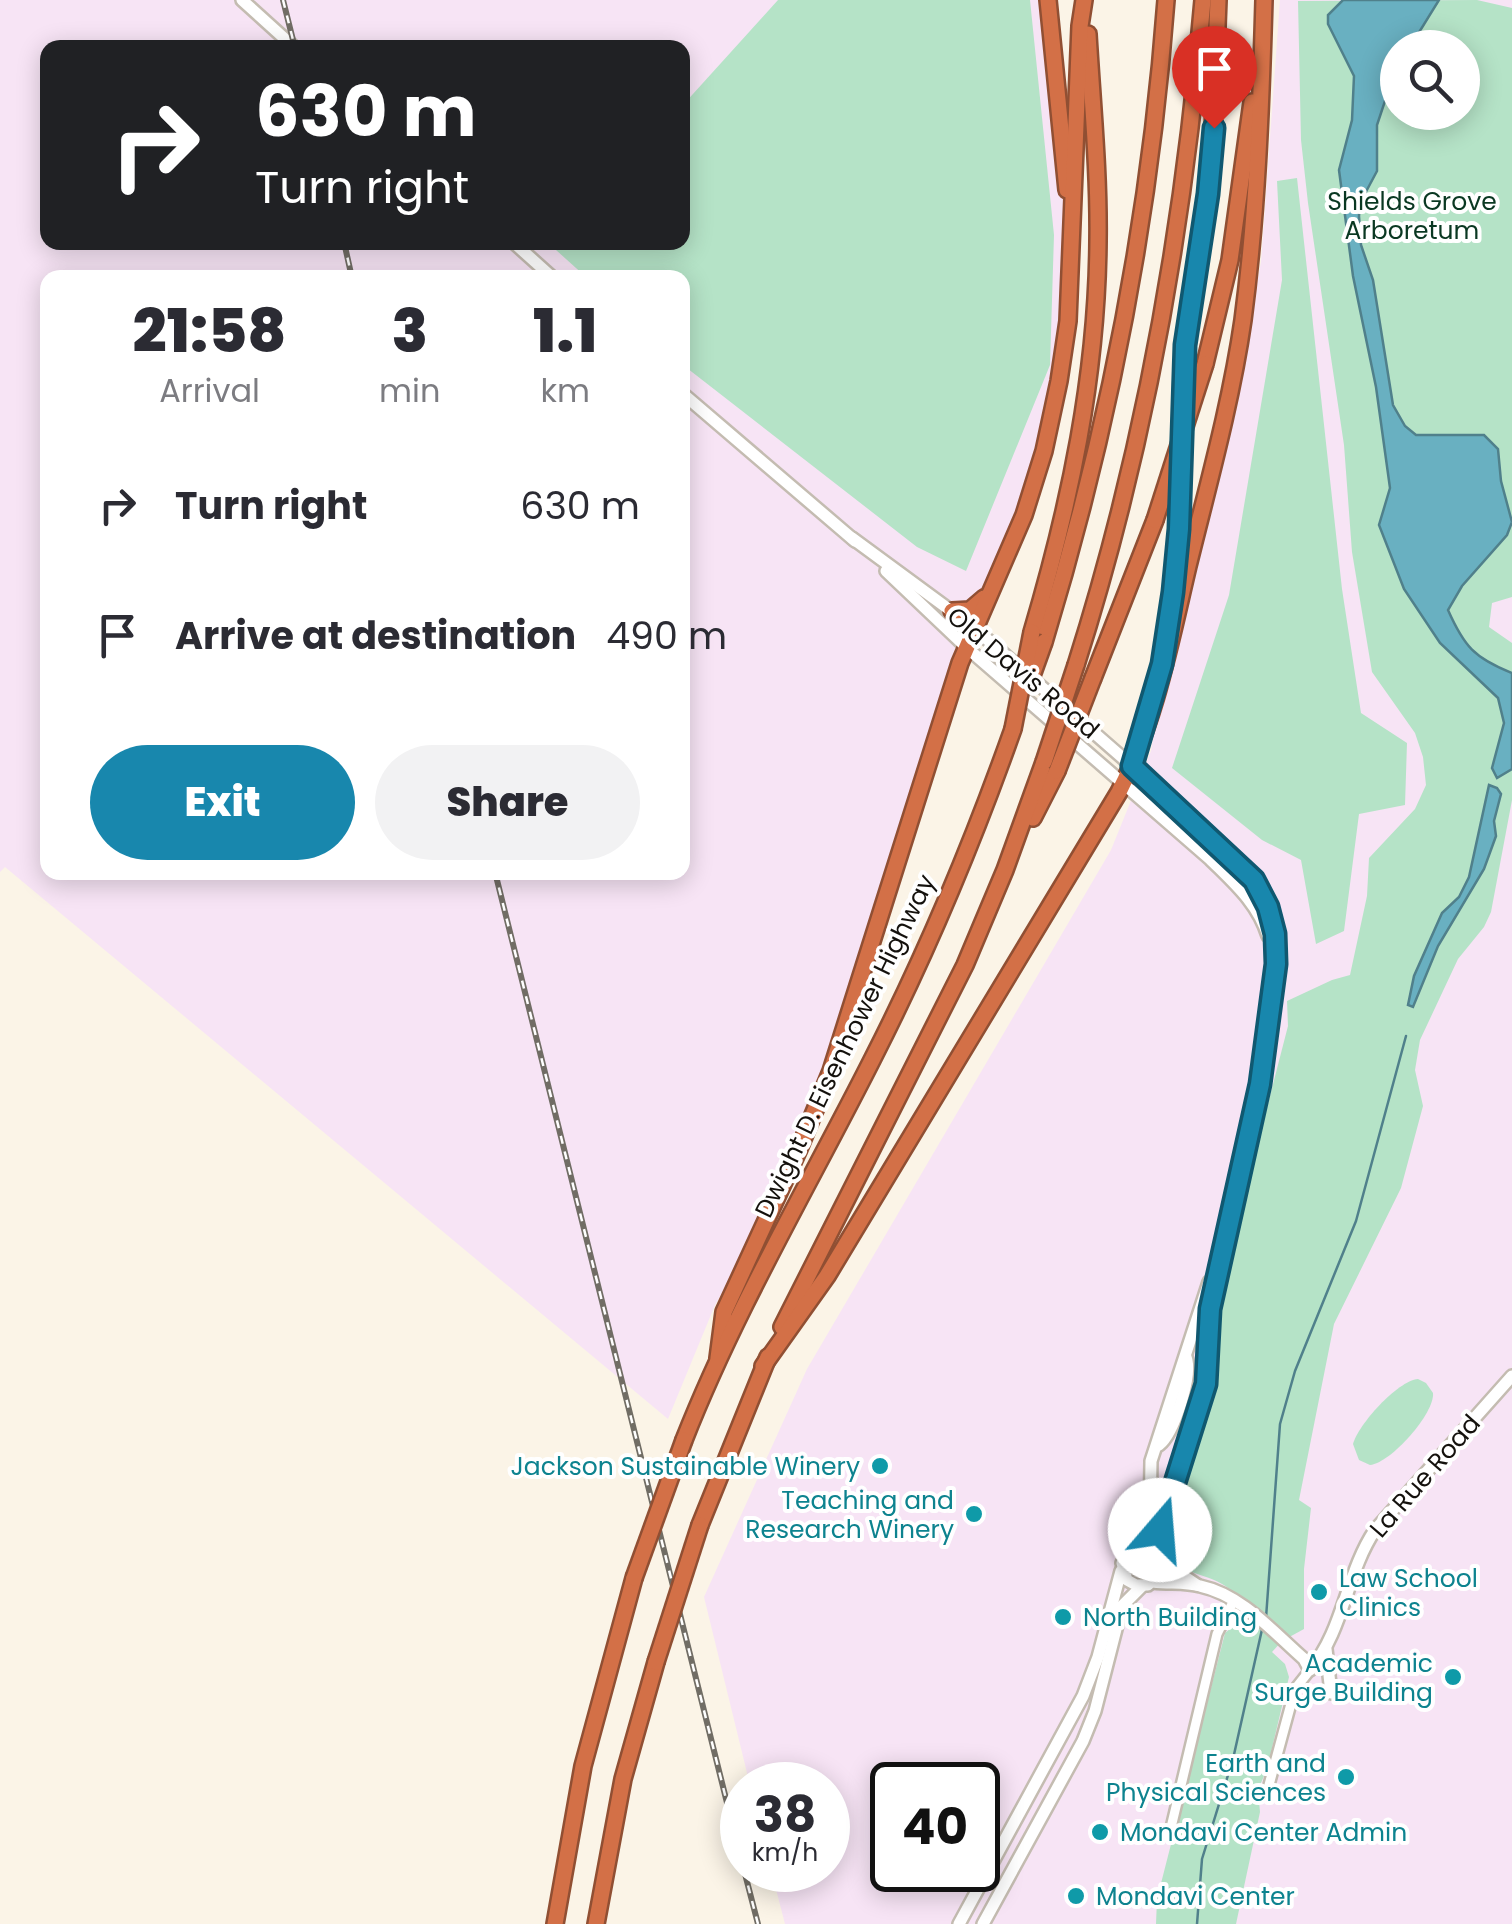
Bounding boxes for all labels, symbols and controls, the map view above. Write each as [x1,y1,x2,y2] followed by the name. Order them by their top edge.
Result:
[1172,26,1257,129] pin
[1380,30,1480,130] map controls
[1380,30,1480,130] button: search
[1187,41,1242,96] icon: arrive
[255,62,477,161] text: 630 m
[90,80,220,210] icon: right
[255,156,469,219] text: Turn right
[1327,184,1497,248] park label: Shields Grove Arboretum
[133,289,287,373] text: 21:58
[391,289,428,373] text: 3
[533,289,597,373] text: 1.1
[159,368,260,413] text: Arrival
[379,368,440,413] text: min
[540,368,590,413] text: km
[90,478,145,533] icon: right
[175,479,367,532] text: Turn right
[520,479,640,532] text: 630 m
[939,599,1107,747] street label: Old Davis Road
[90,608,145,663] icon: arrive
[175,609,576,662] text: Arrive at destination
[606,609,727,662] text: 490 m
[90,745,355,860] button: Exit
[375,745,640,860] button: Share
[746,868,944,1224] street label: Dwight D. Eisenhower Highway
[1362,1407,1488,1545] street label: La Rue Road
[511,1449,860,1484] place label: Jackson Sustainable Winery
[869,1455,891,1477] marker: Jackson Sustainable Winery
[1108,1478,1212,1582] position arrow
[745,1483,954,1547] place label: Teaching and Research Winery
[963,1503,985,1525] marker: Teaching and Research Winery
[1339,1561,1478,1625] place label: Law School Clinics
[1308,1581,1330,1603] marker: Law School Clinics
[1083,1600,1257,1635] place label: North Building
[1052,1606,1074,1628] marker: North Building
[1254,1646,1433,1710] place label: Academic Surge Building
[1442,1666,1464,1688] marker: Academic Surge Building
[1106,1746,1326,1810] place label: Earth and Physical Sciences
[870,1762,1000,1892] speed limit sign: 40
[1335,1766,1357,1788] marker: Earth and Physical Sciences
[754,1779,816,1850] text: 38
[1120,1815,1407,1850] place label: Mondavi Center Admin
[1089,1821,1111,1843] marker: Mondavi Center Admin
[752,1835,818,1870] text: km/h
[1096,1879,1295,1914] place label: Mondavi Center
[1065,1885,1087,1907] marker: Mondavi Center

